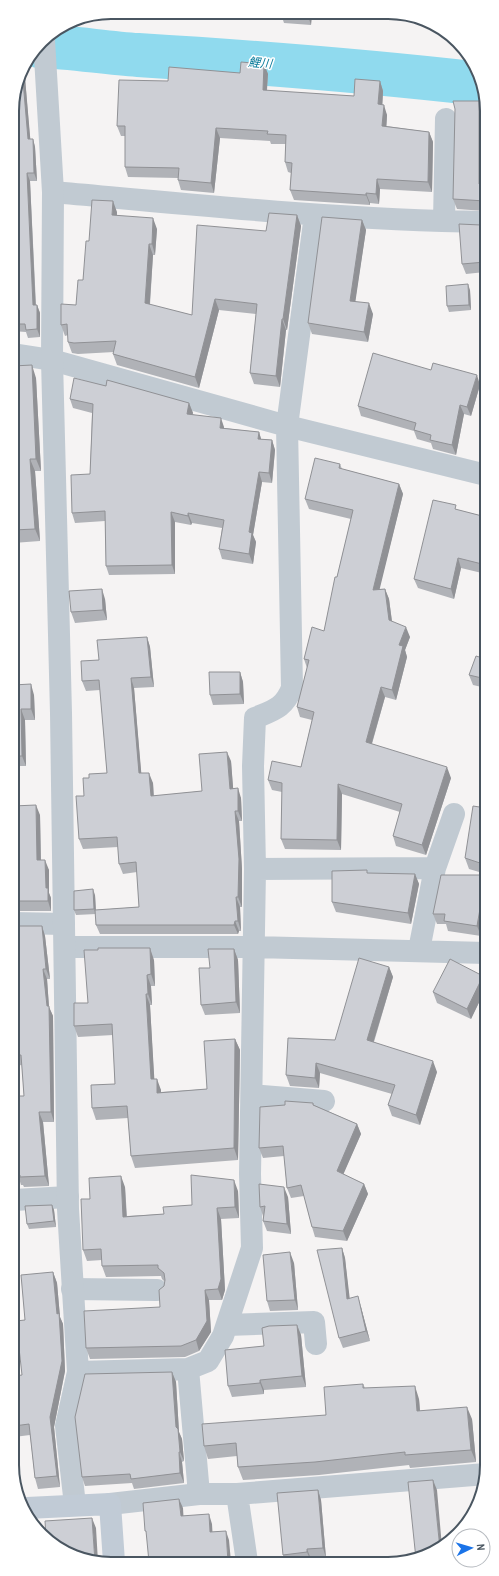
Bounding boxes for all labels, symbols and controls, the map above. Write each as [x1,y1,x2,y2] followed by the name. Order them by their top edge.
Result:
[247,54,275,72] water label: 鯉川
[451,1528,491,1568] north arrow
[474,1543,488,1551] text: N

